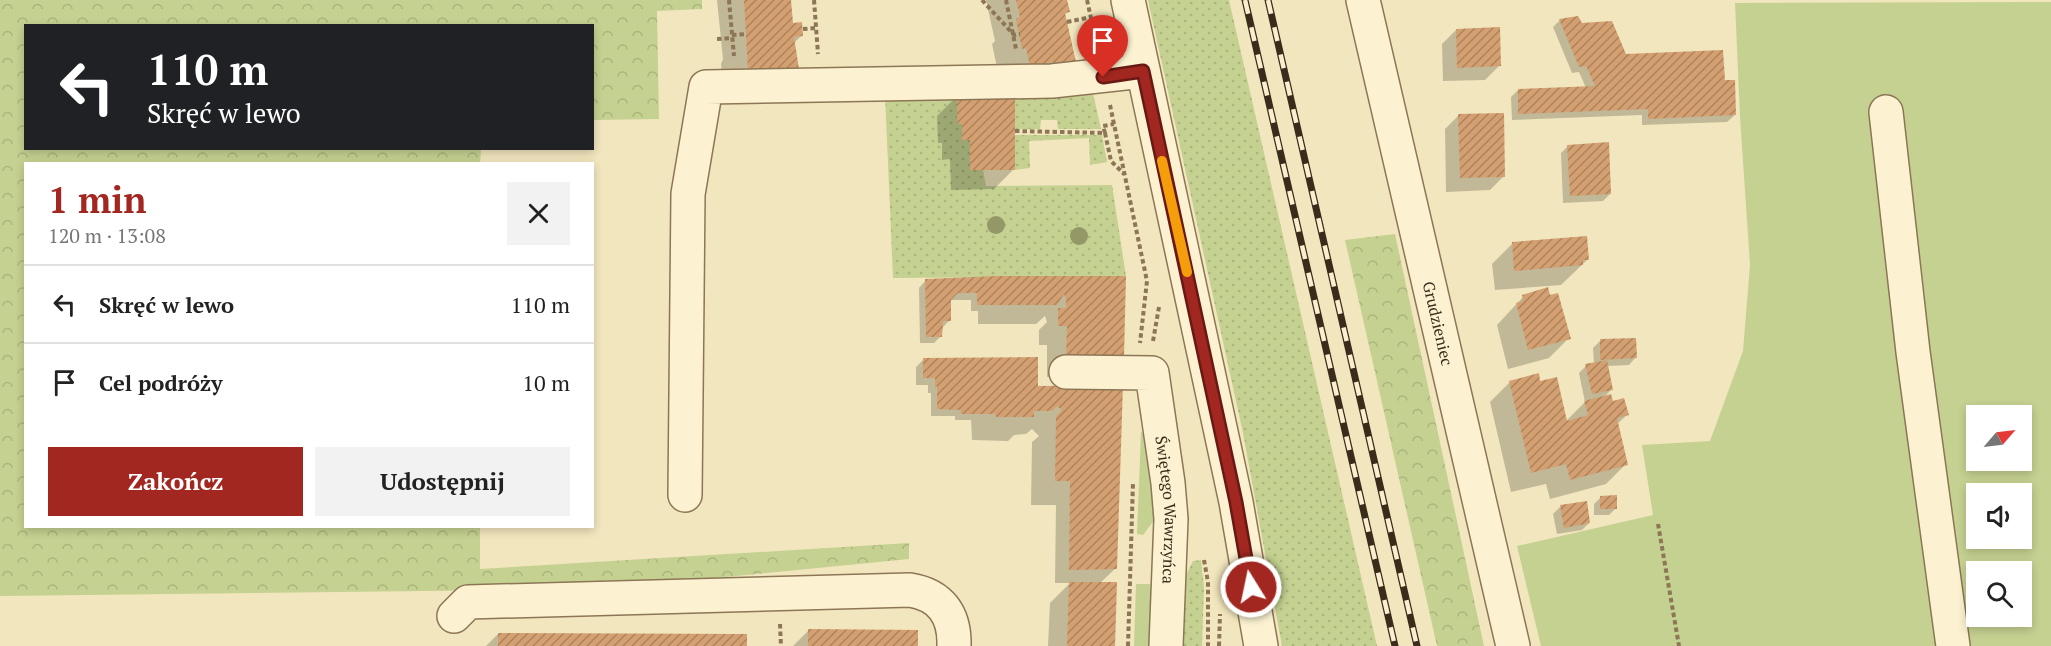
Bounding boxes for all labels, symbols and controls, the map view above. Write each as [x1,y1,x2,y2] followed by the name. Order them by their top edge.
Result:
[1077,15,1128,77] pin
[1086,24,1119,57] icon: arrive
[147,41,268,97] text: 110 m
[48,48,126,126] icon: left
[147,95,301,131] text: Skręć w lewo
[48,176,146,223] text: 1 min
[507,182,570,245] button: close
[48,222,166,249] text: 120 m · 13:08
[1418,279,1459,368] street label: Grudzieniec
[48,288,81,321] icon: left
[99,290,234,319] text: Skręć w lewo
[510,290,570,319] text: 110 m
[48,366,81,399] icon: arrive
[99,368,223,397] text: Cel podróży
[522,368,570,397] text: 10 m
[1966,405,2032,471] north arrow
[1966,405,2032,627] map controls
[1150,434,1182,585] street label: Świętego Wawrzyńca
[48,447,303,516] button: Zakończ
[315,447,570,516] button: Udostępnij
[1966,483,2032,549] button: sound
[1219,555,1283,619] position arrow
[1966,561,2032,627] button: search

